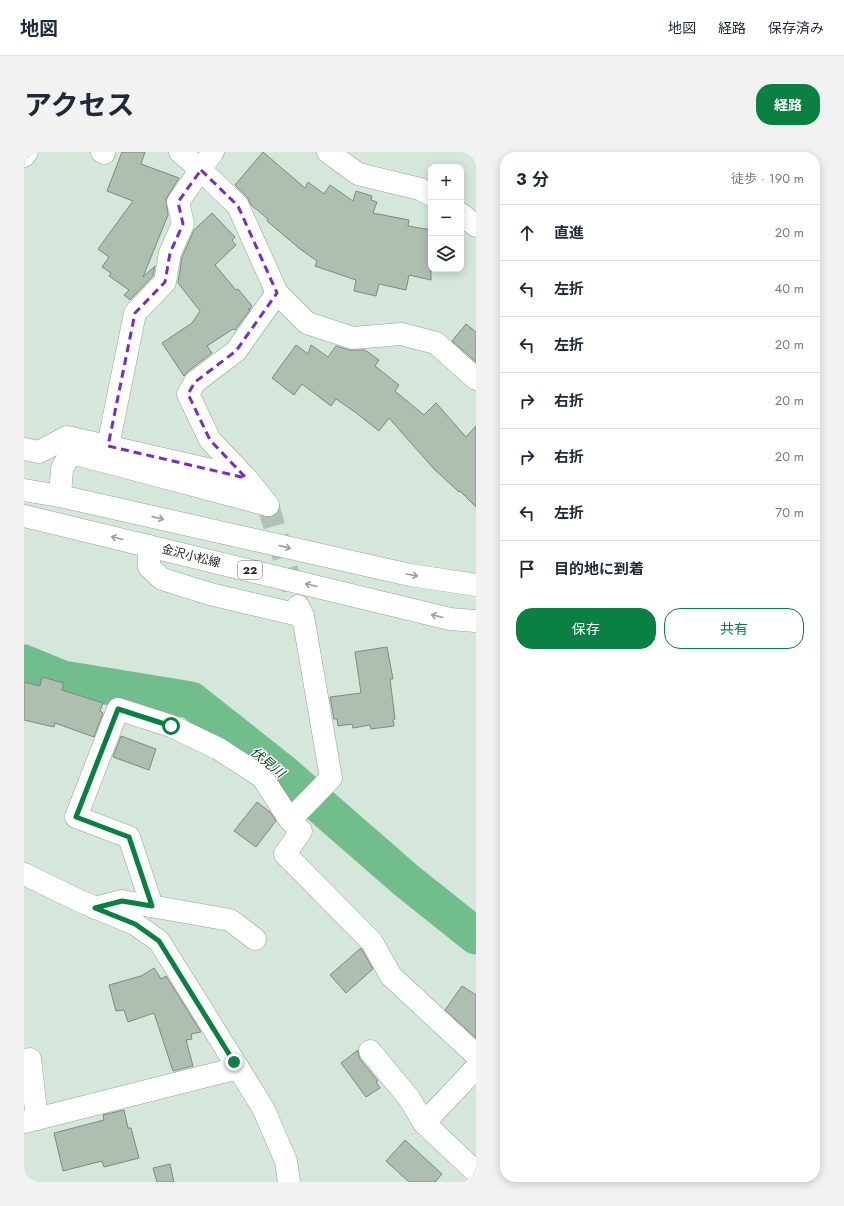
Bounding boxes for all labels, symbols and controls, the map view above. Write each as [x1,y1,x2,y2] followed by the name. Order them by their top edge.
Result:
[20,15,58,42] text: 地図
[668,18,696,38] text: 地図
[718,18,746,38] text: 経路
[768,18,824,38] text: 保存済み
[756,84,820,125] button: 経路
[24,85,135,126] text: アクセス
[428,164,464,272] map controls
[428,164,464,200] button: +
[516,167,549,191] text: 3 分
[731,169,804,188] text: 徒歩 · 190 m
[428,200,464,236] button: −
[516,222,538,244] icon: ahead
[554,222,584,244] text: 直進
[775,223,804,242] text: 20 m
[428,236,464,272] button: layers
[516,278,538,300] icon: left
[554,278,584,300] text: 左折
[775,279,804,298] text: 40 m
[516,334,538,356] icon: left
[554,334,584,356] text: 左折
[775,335,804,354] text: 20 m
[516,390,538,412] icon: right
[554,390,584,412] text: 右折
[775,391,804,410] text: 20 m
[516,446,538,468] icon: right
[554,446,584,468] text: 右折
[775,447,804,466] text: 20 m
[516,502,538,524] icon: left
[554,502,584,524] text: 左折
[775,503,804,522] text: 70 m
[151,514,164,522] one-way arrow
[111,534,124,541] one-way arrow
[160,540,222,572] street label: 金沢小松線
[278,543,291,551] one-way arrow
[516,558,538,580] icon: arrive
[554,558,644,580] text: 目的地に到着
[238,561,262,579] road number: 22
[405,572,418,580] one-way arrow
[305,581,318,589] one-way arrow
[516,608,656,649] button: 保存
[664,608,804,649] button: 共有
[431,612,444,620] one-way arrow
[162,717,180,735] route start
[247,743,290,783] water label: 伏見川
[225,1053,243,1071] route end

